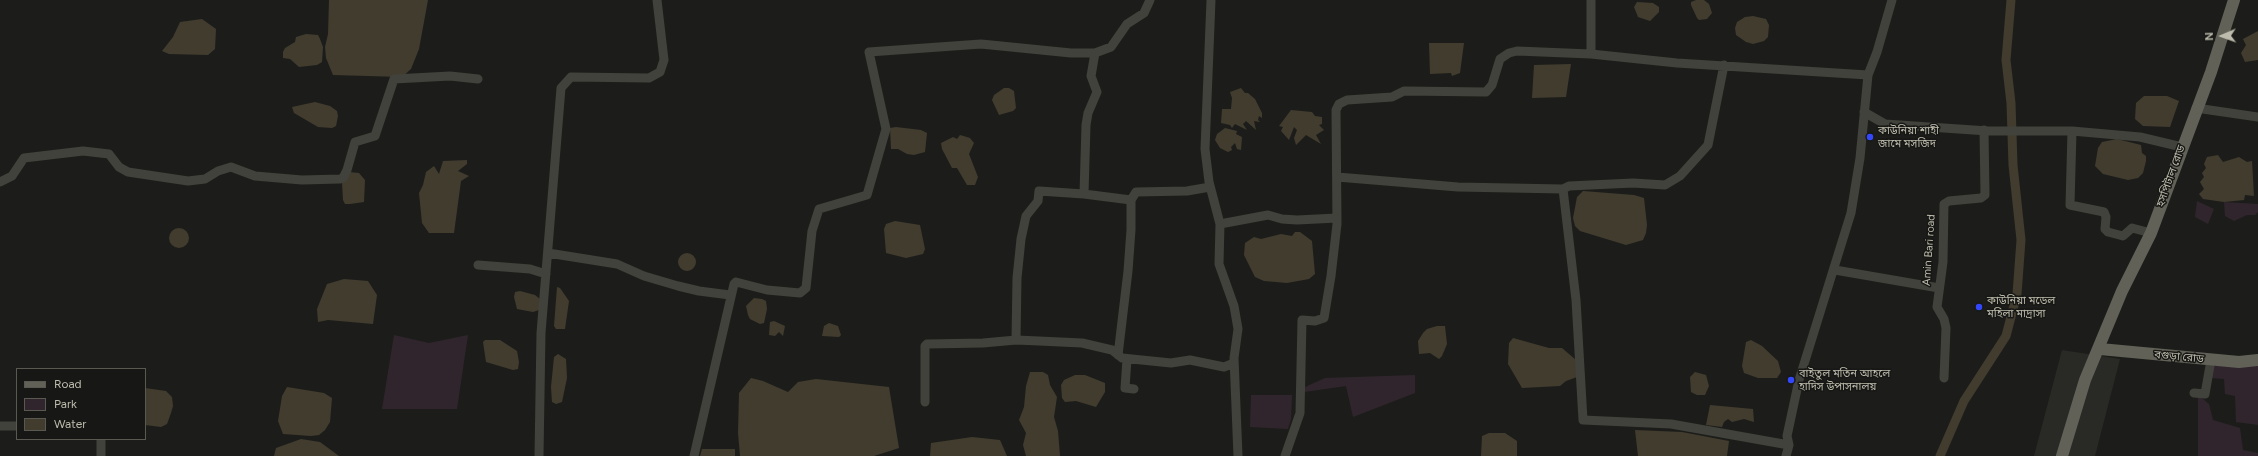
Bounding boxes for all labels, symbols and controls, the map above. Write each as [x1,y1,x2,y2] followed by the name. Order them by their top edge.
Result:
[2202,16,2242,56] north arrow
[2203,32,2216,41] text: N
[1878,124,1939,150] place label: কাউনিয়া শাহী জামে মসজিদ
[1865,132,1875,142] marker: কাউনিয়া শাহী জামে মসজিদ
[2154,143,2188,209] street label: হসপিটাল রোড
[1920,214,1938,286] street label: Amin Bari road
[1987,294,2055,320] place label: কাউনিয়া মডেল মহিলা মাদ্রাসা
[1974,302,1984,312] marker: কাউনিয়া মডেল মহিলা মাদ্রাসা
[2154,348,2204,366] street label: বগুড়া রোড
[1799,367,1890,393] place label: বাইতুল মতিন আহলে হাদিস উপাসনালয়
[16,368,146,440] legend
[1786,375,1796,385] marker: বাইতুল মতিন আহলে হাদিস উপাসনালয়
[54,377,82,391] text: Road
[54,397,77,411] text: Park
[54,417,86,431] text: Water

